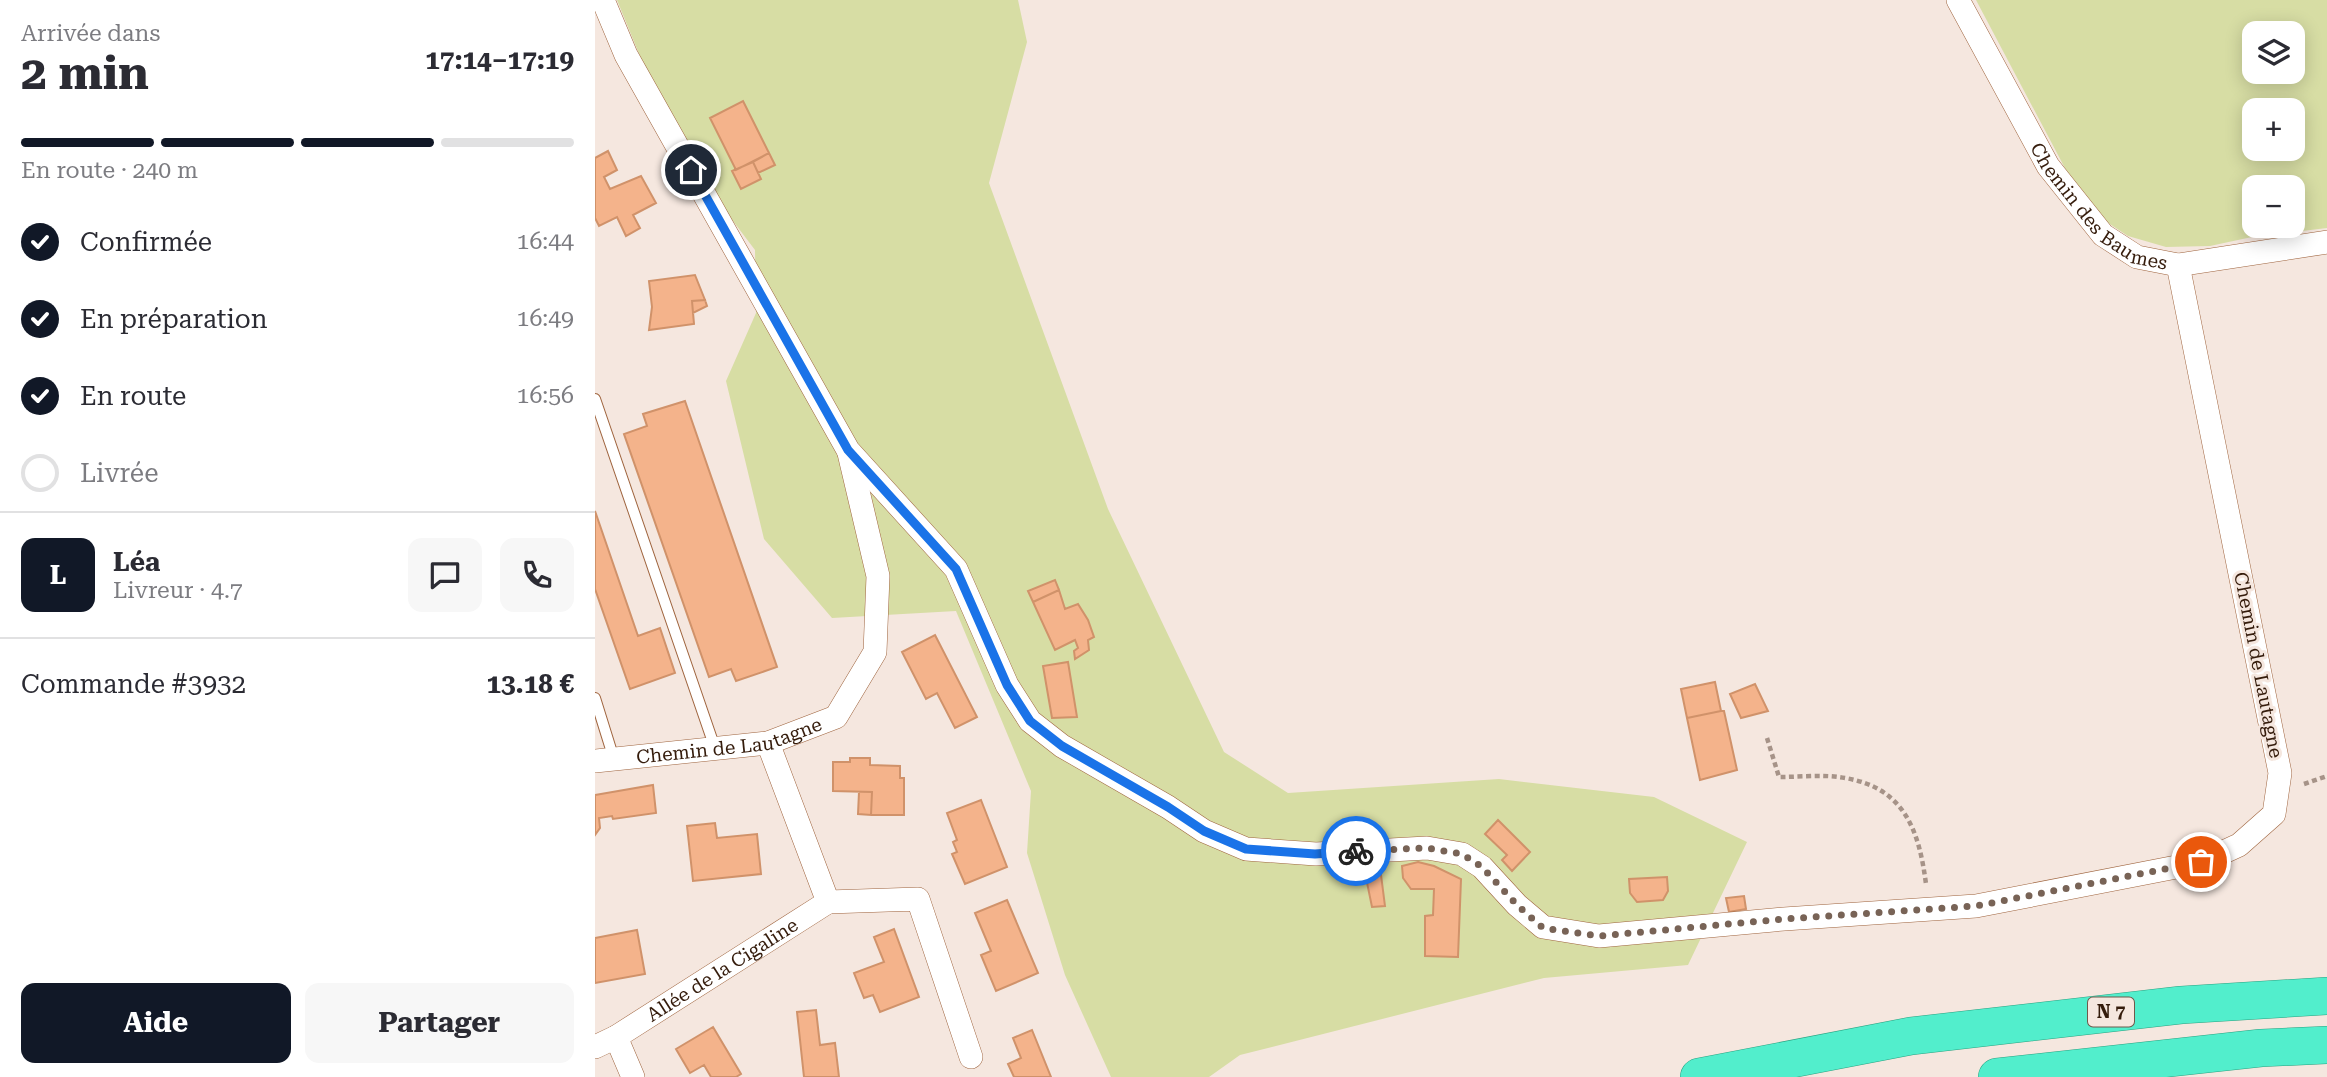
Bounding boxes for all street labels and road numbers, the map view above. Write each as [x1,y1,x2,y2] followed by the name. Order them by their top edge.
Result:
[2025,139,2169,275] street label: Chemin des Baumes
[2229,570,2288,760] street label: Chemin de Lautagne
[635,713,825,769] street label: Chemin de Lautagne
[642,913,802,1027] street label: Allée de la Cigaline
[2088,998,2134,1027] road number: N 7

